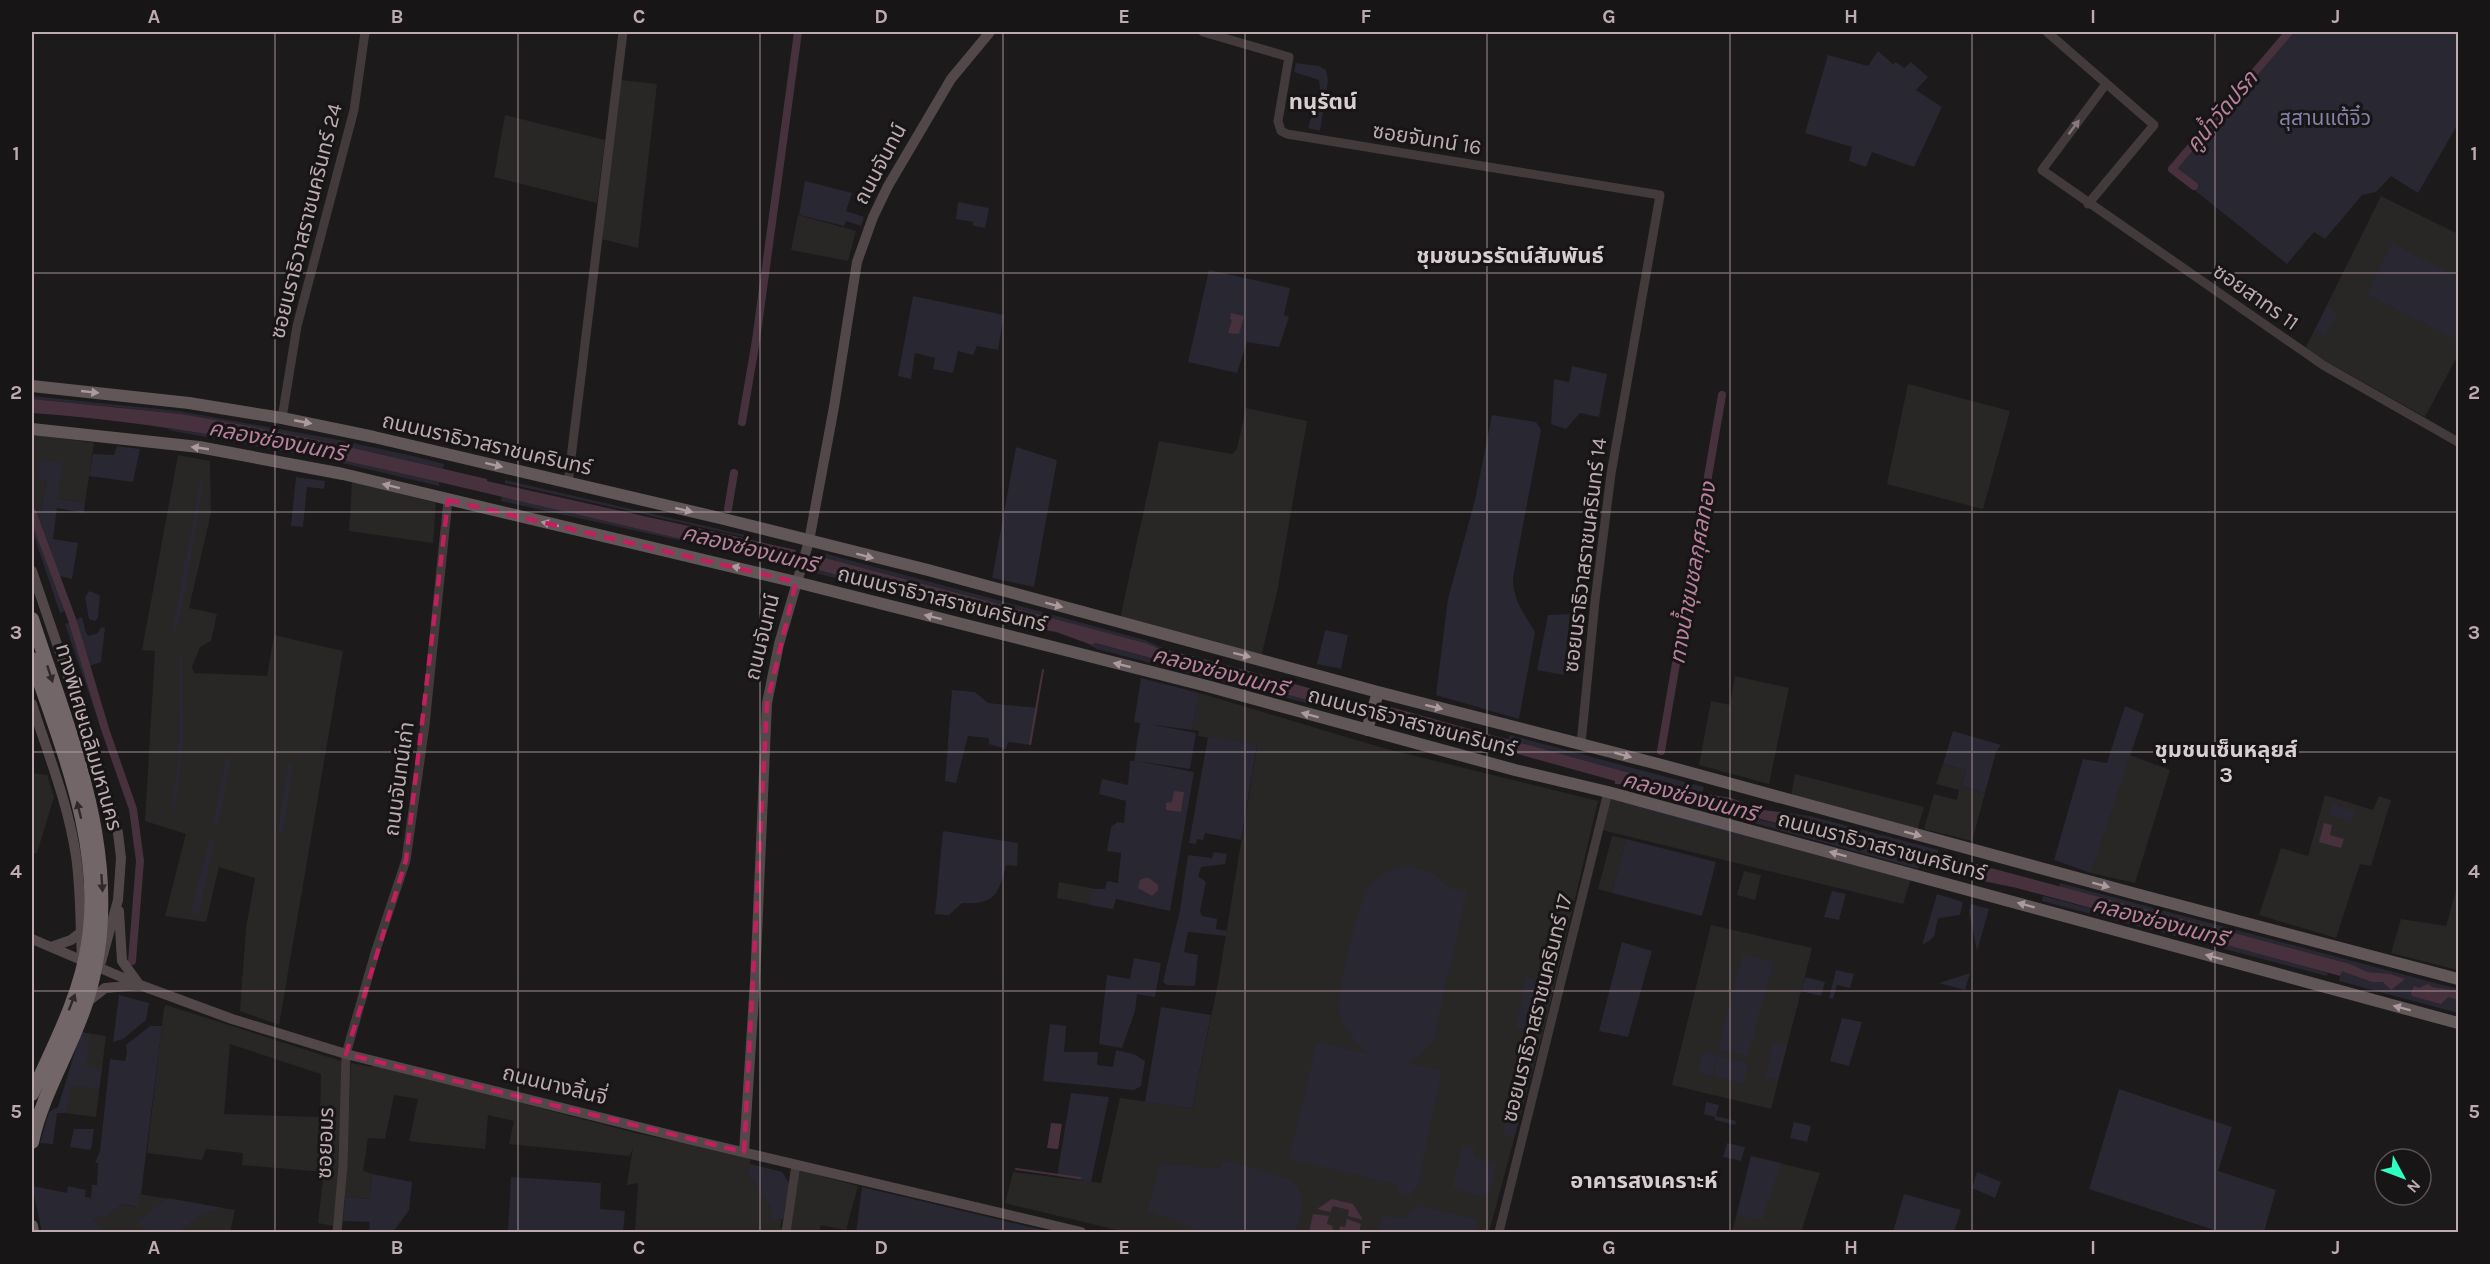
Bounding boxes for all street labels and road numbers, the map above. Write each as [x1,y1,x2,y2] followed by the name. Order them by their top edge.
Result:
[265,101,347,341] street label: ซอยนราธิวาสราชนครินทร์ 24
[849,119,911,209] street label: ถนนจันทน์
[1371,119,1483,159] street label: ซอยจันทน์ 16
[2209,259,2303,335] street label: ซอยสาทร 11
[380,408,595,480] street label: ถนนนราธิวาสราชนครินทร์
[1559,436,1611,674] street label: ซอยนราธิวาสราชนครินทร์ 14
[835,561,1050,637] street label: ถนนนราธิวาสราชนครินทร์
[740,591,784,683] street label: ถนนจันทน์
[51,641,127,833] street label: ทางพิเศษเฉลิมมหานคร
[1305,683,1520,762] street label: ถนนนราธิวาสราชนครินทร์
[379,720,419,838] street label: ถนนจันทน์เก่า
[1775,807,1990,886] street label: ถนนนราธิวาสราชนครินทร์
[1497,891,1577,1125] street label: ซอยนราธิวาสราชนครินทร์ 17
[500,1057,611,1110] street label: ถนนนางลิ้นจี่
[312,1107,338,1179] street label: ซอยอมร

